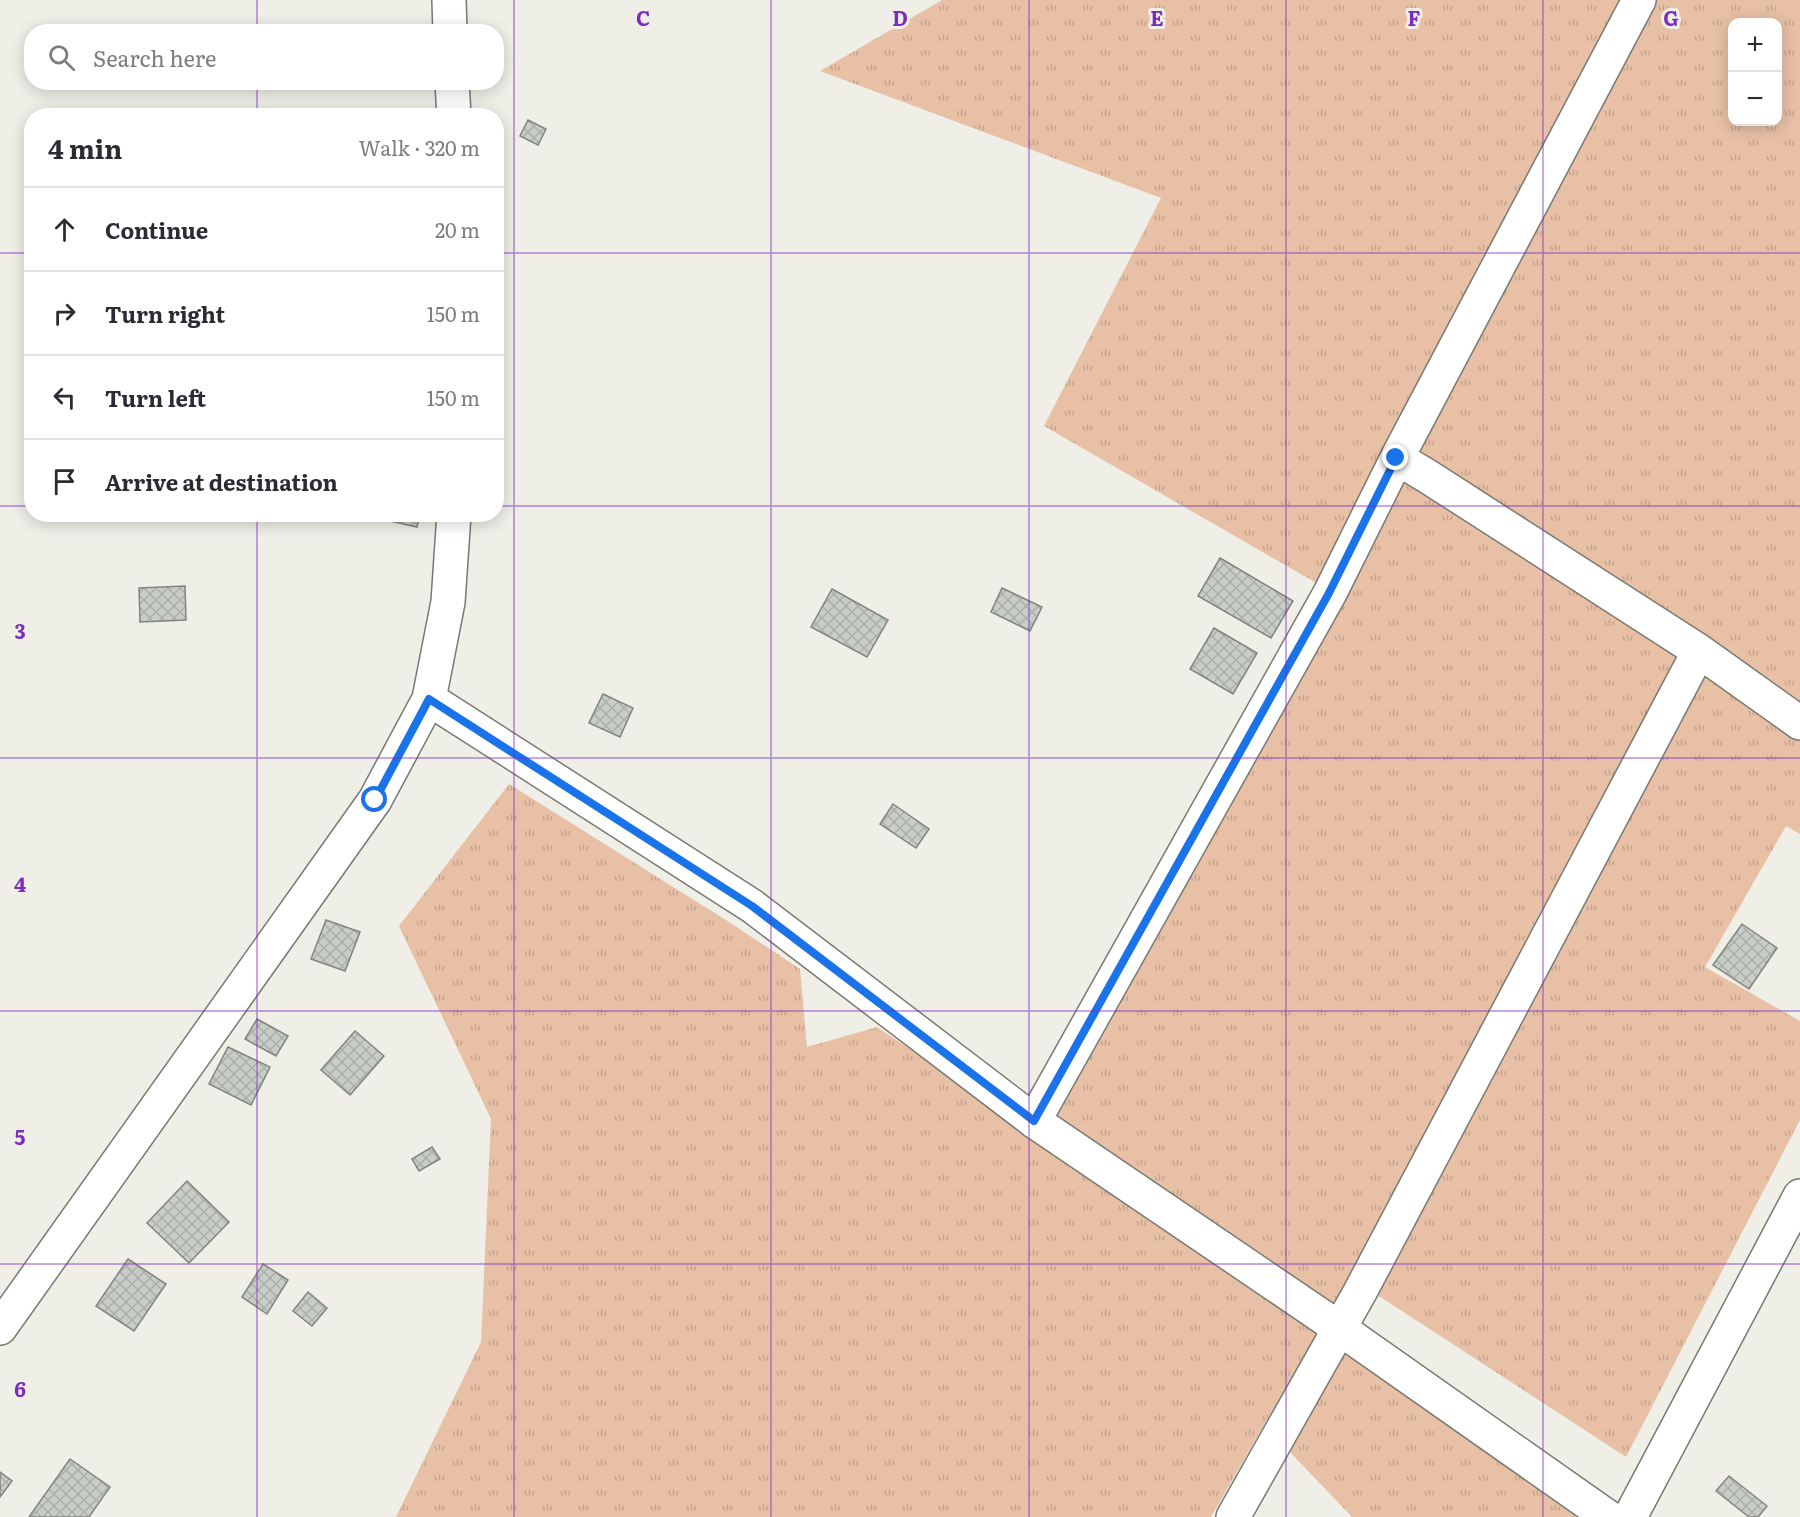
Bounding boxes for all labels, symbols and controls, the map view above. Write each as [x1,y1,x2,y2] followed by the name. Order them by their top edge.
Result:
[636,2,650,32] text: C
[892,2,908,32] text: D
[1150,2,1164,32] text: E
[1408,2,1421,32] text: F
[1663,2,1679,32] text: G
[1728,18,1782,126] map controls
[1728,18,1782,72] button: +
[24,24,504,90] search box
[45,41,78,74] icon: search
[93,41,216,74] text: Search here
[1728,72,1782,126] button: −
[48,128,122,167] text: 4 min
[359,132,480,162] text: Walk · 320 m
[48,213,81,246] icon: ahead
[105,213,208,246] text: Continue
[435,214,480,244] text: 20 m
[48,297,81,330] icon: right
[105,297,225,330] text: Turn right
[427,298,480,328] text: 150 m
[48,381,81,414] icon: left
[105,381,206,414] text: Turn left
[427,382,480,412] text: 150 m
[1382,444,1408,470] route end
[48,465,81,498] icon: arrive
[105,465,338,498] text: Arrive at destination
[14,615,26,645] text: 3
[361,786,387,812] route start
[14,868,26,898] text: 4
[15,1121,26,1151] text: 5
[14,1373,26,1403] text: 6

